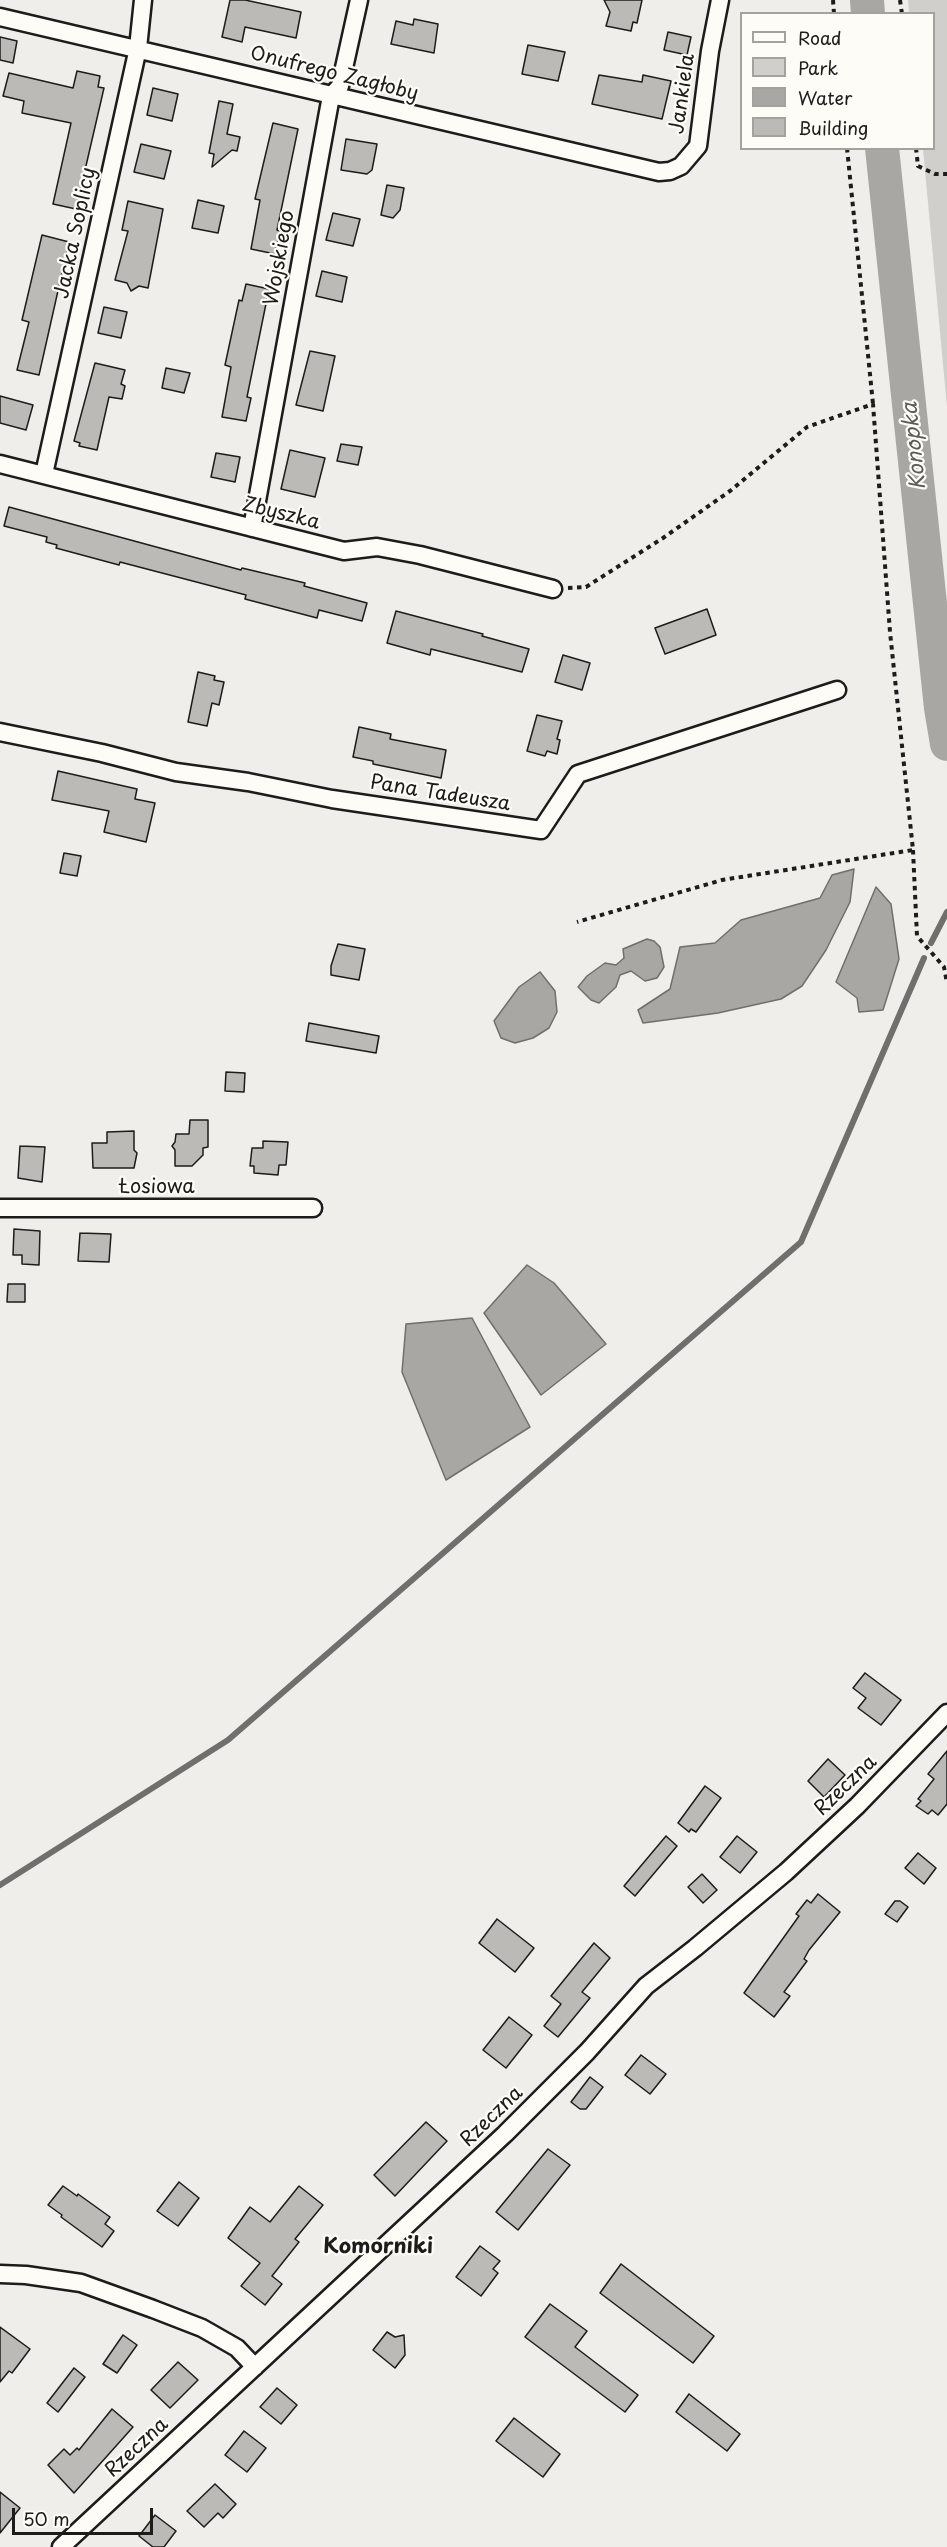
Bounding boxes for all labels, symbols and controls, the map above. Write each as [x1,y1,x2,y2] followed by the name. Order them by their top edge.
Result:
[740,12,935,150] legend
[798,24,842,51] text: Road
[247,41,421,107] street label: Onufrego Zagłoby
[665,52,701,136] street label: Jankiela
[798,54,838,81] text: Park
[798,84,852,111] text: Water
[798,114,868,141] text: Building
[50,165,102,301] street label: Jacka Soplicy
[260,209,300,307] street label: Wojskiego
[898,401,932,491] water label: Konopka
[240,493,322,535] street label: Zbyszka
[368,771,512,817] street label: Pana Tadeusza
[119,1175,195,1199] street label: Łosiowa
[810,1751,882,1821] street label: Rzeczna
[456,2082,528,2152] street label: Rzeczna
[323,2234,433,2260] district label: Komorniki
[101,2413,173,2483] street label: Rzeczna
[15,2496,156,2534] scale bar
[23,2505,70,2532] text: 50 m

